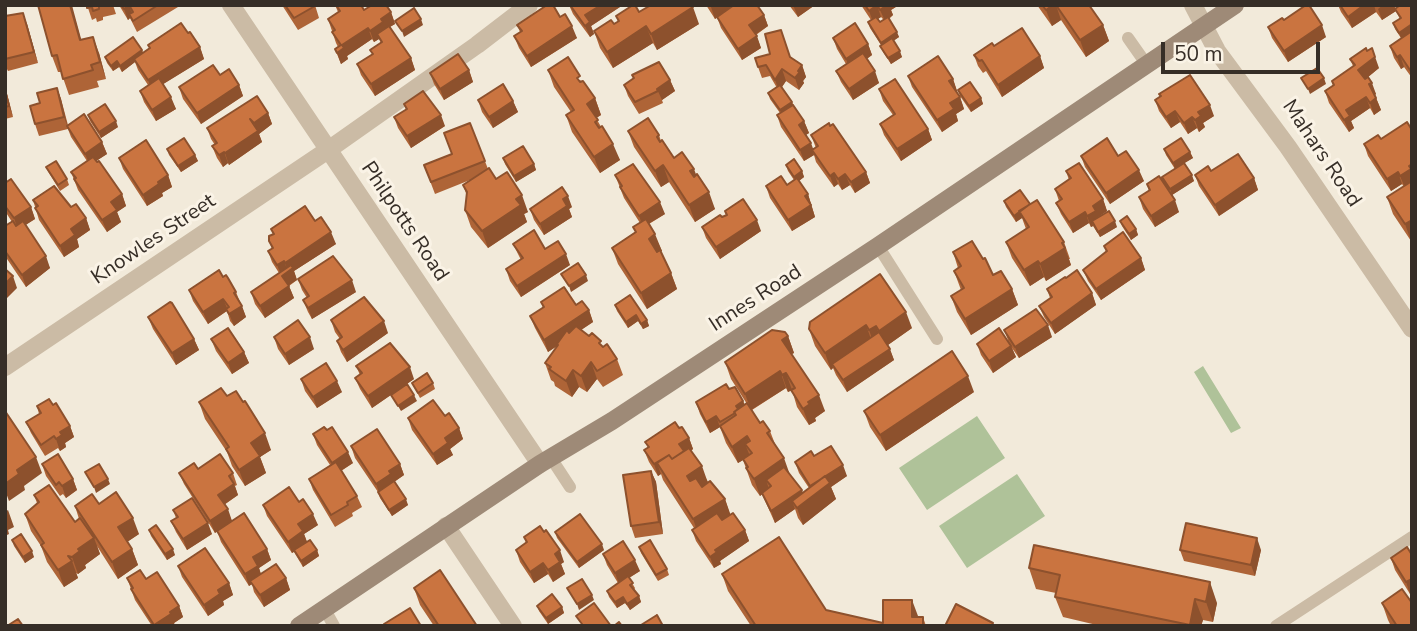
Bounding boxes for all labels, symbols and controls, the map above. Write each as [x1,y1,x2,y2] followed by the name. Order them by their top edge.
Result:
[1165,28,1324,72] scale bar
[1174,40,1223,68] text: 50 m
[1276,96,1366,212] street label: Mahars Road
[355,157,453,287] street label: Philpotts Road
[87,189,221,291] street label: Knowles Street
[705,260,807,338] street label: Innes Road

